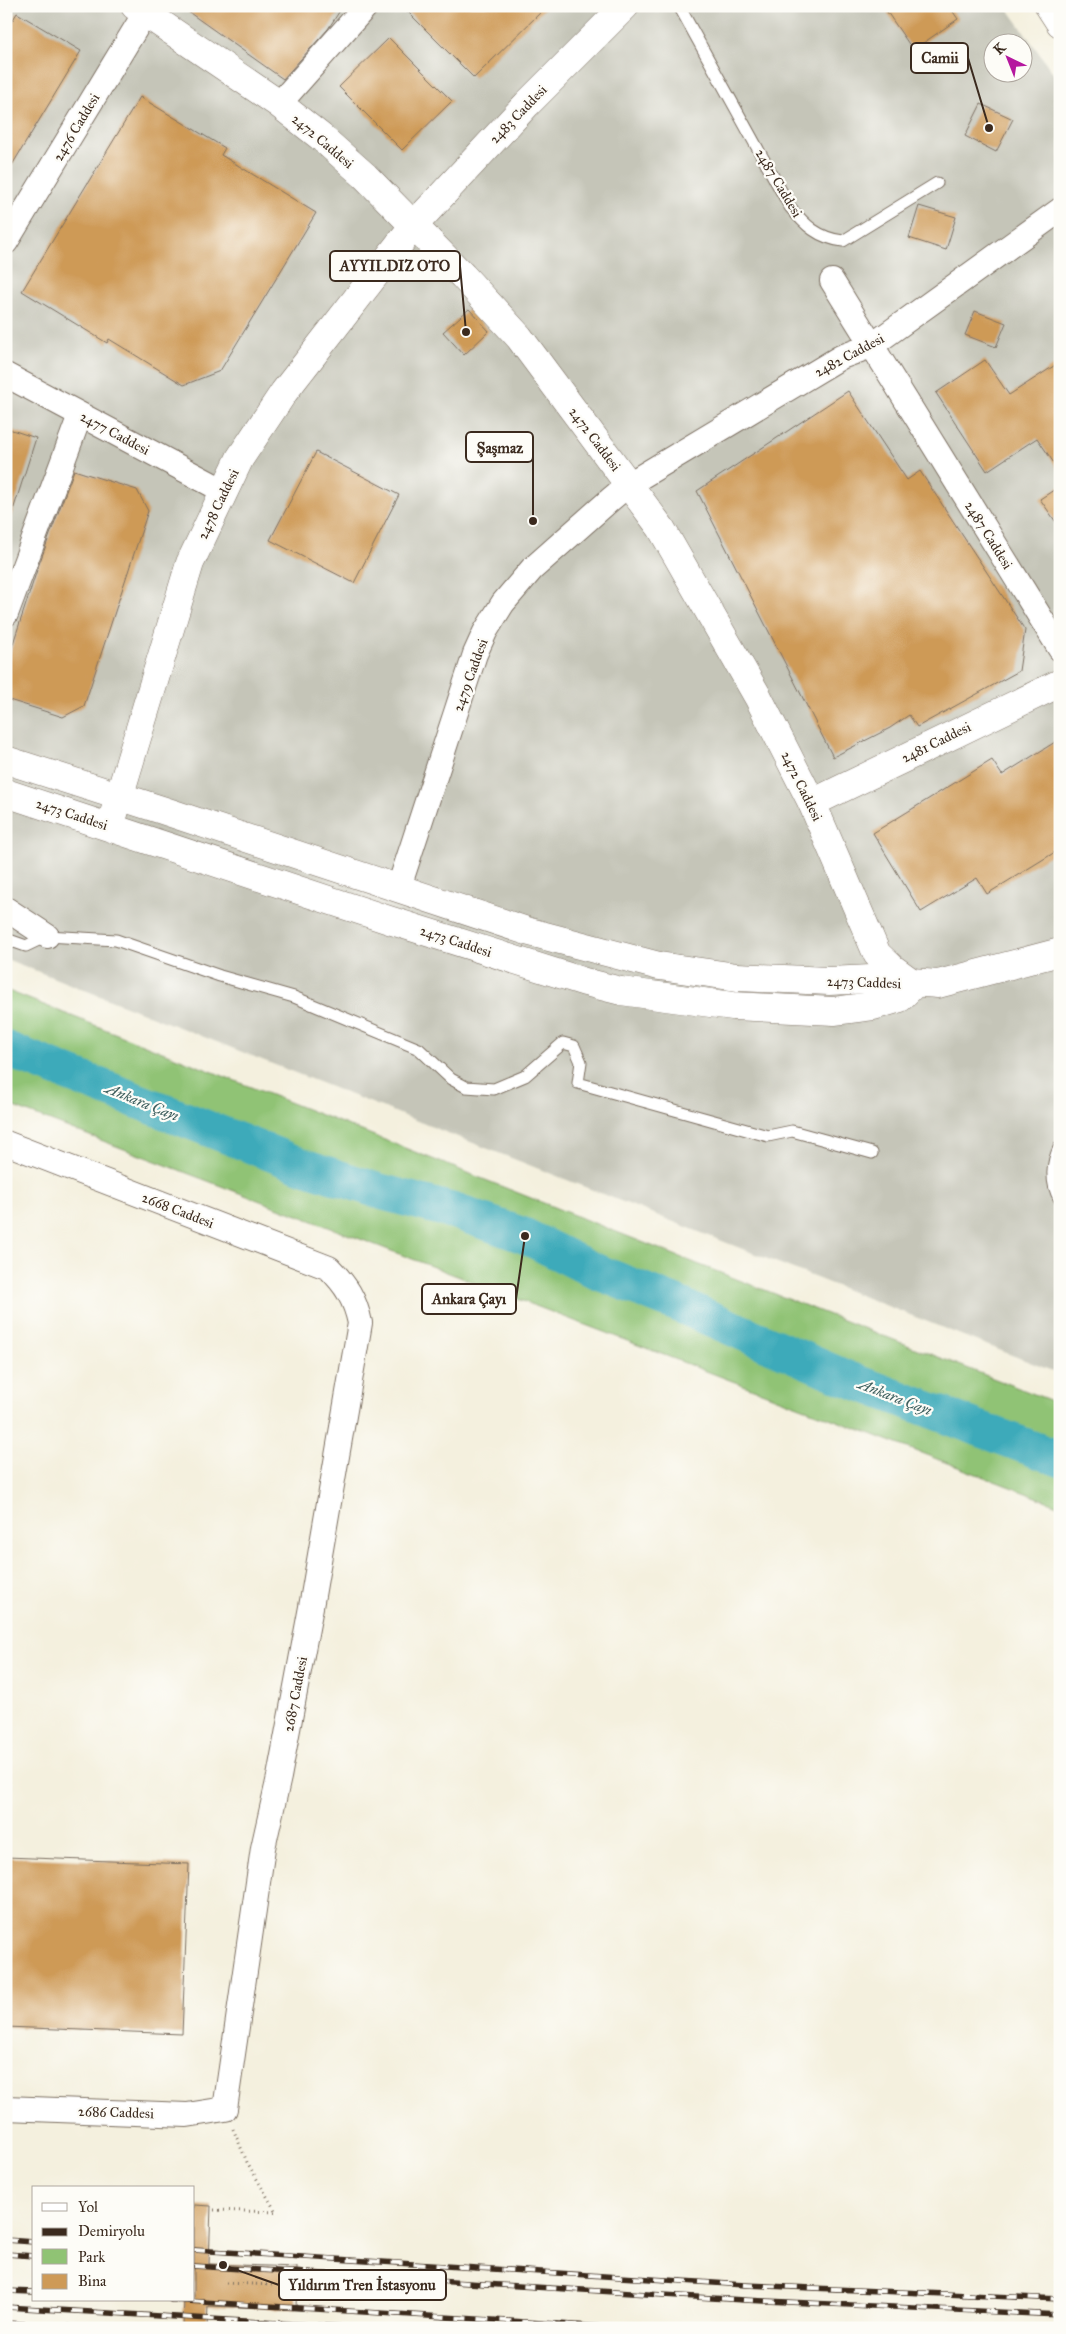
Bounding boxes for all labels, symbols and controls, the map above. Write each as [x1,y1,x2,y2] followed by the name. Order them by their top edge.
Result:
[984,32,1034,82] north arrow
[990,39,1010,58] text: K
[911,43,968,73] callout: Camii
[921,49,960,67] text: Camii
[486,81,551,147] street label: 2483 Caddesi
[50,90,103,164] street label: 2476 Caddesi
[288,111,357,172] street label: 2472 Caddesi
[751,146,806,221] street label: 2487 Caddesi
[330,251,460,281] callout: AYYILDIZ OTO
[339,257,450,275] text: AYYILDIZ OTO
[812,330,887,381] street label: 2482 Caddesi
[565,404,624,475] street label: 2472 Caddesi
[77,408,153,459] street label: 2477 Caddesi
[466,432,533,462] callout: Şaşmaz
[477,439,523,458] text: Şaşmaz
[194,466,243,542] street label: 2478 Caddesi
[961,498,1016,573] street label: 2487 Caddesi
[449,636,492,714] street label: 2479 Caddesi
[899,718,974,767] street label: 2481 Caddesi
[777,748,826,824] street label: 2472 Caddesi
[34,795,110,834] street label: 2473 Caddesi
[418,922,494,961] street label: 2473 Caddesi
[826,973,902,992] street label: 2473 Caddesi
[101,1078,182,1125] water label: Ankara Çayı
[139,1189,216,1232] street label: 2668 Caddesi
[422,1284,516,1314] callout: Ankara Çayı
[431,1290,507,1309] text: Ankara Çayı
[854,1374,935,1420] water label: Ankara Çayı
[280,1655,311,1733] street label: 2687 Caddesi
[78,2103,154,2122] street label: 2686 Caddesi
[32,2186,195,2302] legend
[78,2198,99,2216] text: Yol
[78,2222,145,2240] text: Demiryolu
[78,2248,105,2266] text: Park
[279,2270,446,2300] callout: Yıldırım Tren İstasyonu
[78,2272,107,2290] text: Bina
[287,2275,436,2295] text: Yıldırım Tren İstasyonu

